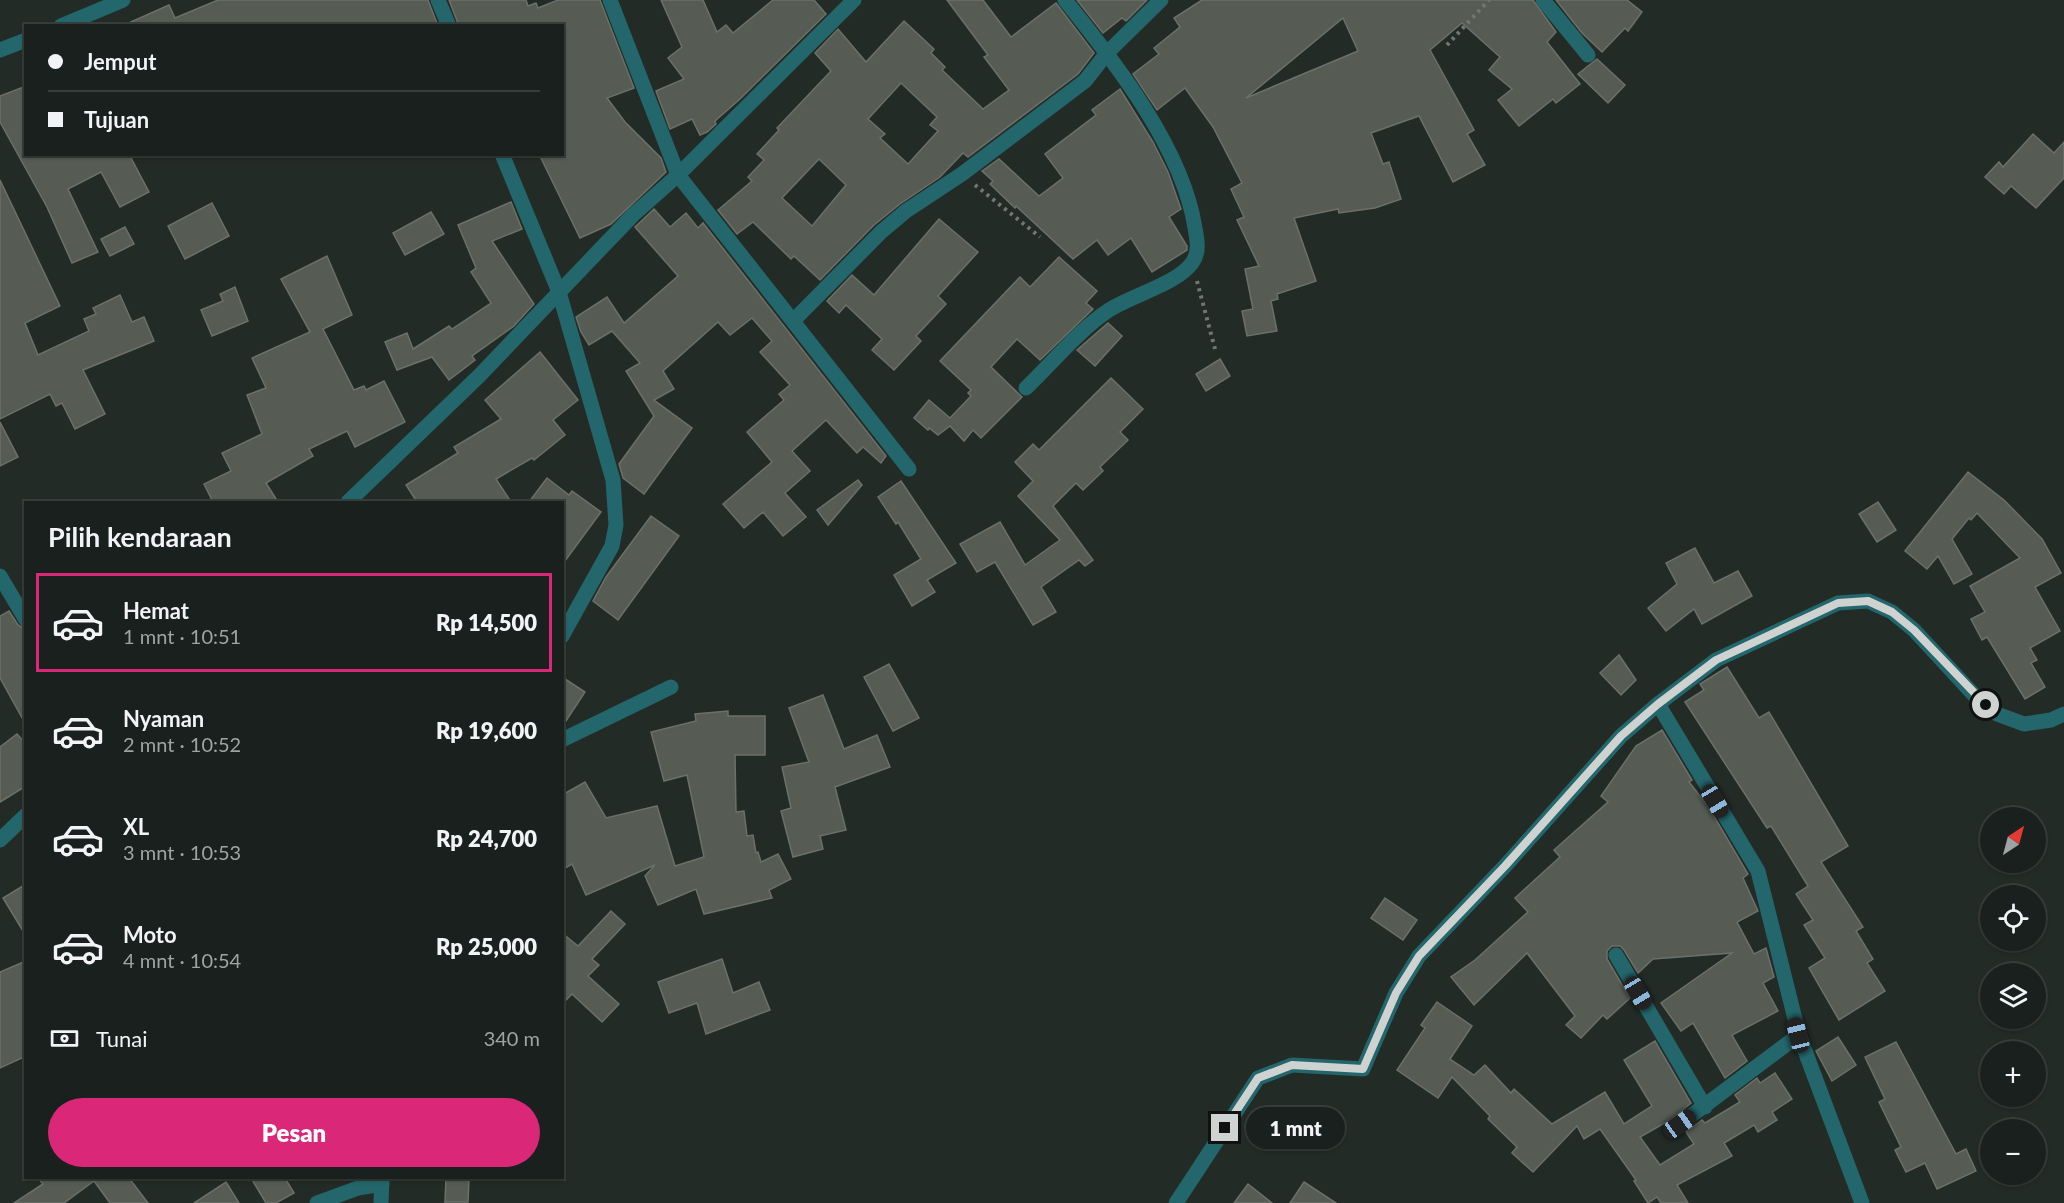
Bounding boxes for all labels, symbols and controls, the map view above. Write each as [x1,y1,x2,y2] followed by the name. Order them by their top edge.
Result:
[84,48,156,75] text: Jemput
[84,106,149,133] text: Tujuan
[48,520,232,553] text: Pilih kendaraan
[51,596,105,650] icon: car
[123,597,189,624] text: Hemat
[436,609,537,636] text: Rp 14,500
[123,624,241,648] text: 1 mnt · 10:51
[1972,691,1999,718] route start
[51,704,105,758] icon: car
[123,705,204,732] text: Nyaman
[436,717,537,744] text: Rp 19,600
[123,732,241,756] text: 2 mnt · 10:52
[1698,781,1732,821] car
[1980,807,2046,873] north arrow
[1980,807,2046,1185] map controls
[51,812,105,866] icon: car
[123,813,149,840] text: XL
[436,825,537,852] text: Rp 24,700
[123,840,241,864] text: 3 mnt · 10:53
[1980,885,2046,951] button: locate
[51,920,105,974] icon: car
[123,921,177,948] text: Moto
[436,933,537,960] text: Rp 25,000
[123,948,241,972] text: 4 mnt · 10:54
[1980,963,2046,1029] button: layers
[1621,973,1655,1013] car
[1785,1015,1811,1055] car
[48,1022,81,1055] icon: cash
[96,1025,147,1052] text: Tunai
[484,1026,540,1050] text: 340 m
[1980,1041,2046,1107] button: +
[48,1098,540,1167] button: Pesan
[1660,1106,1700,1142] car
[1246,1107,1345,1149] callout: 1 mnt
[1211,1114,1238,1141] route end
[1269,1116,1322,1140] text: 1 mnt
[1980,1119,2046,1185] button: −

